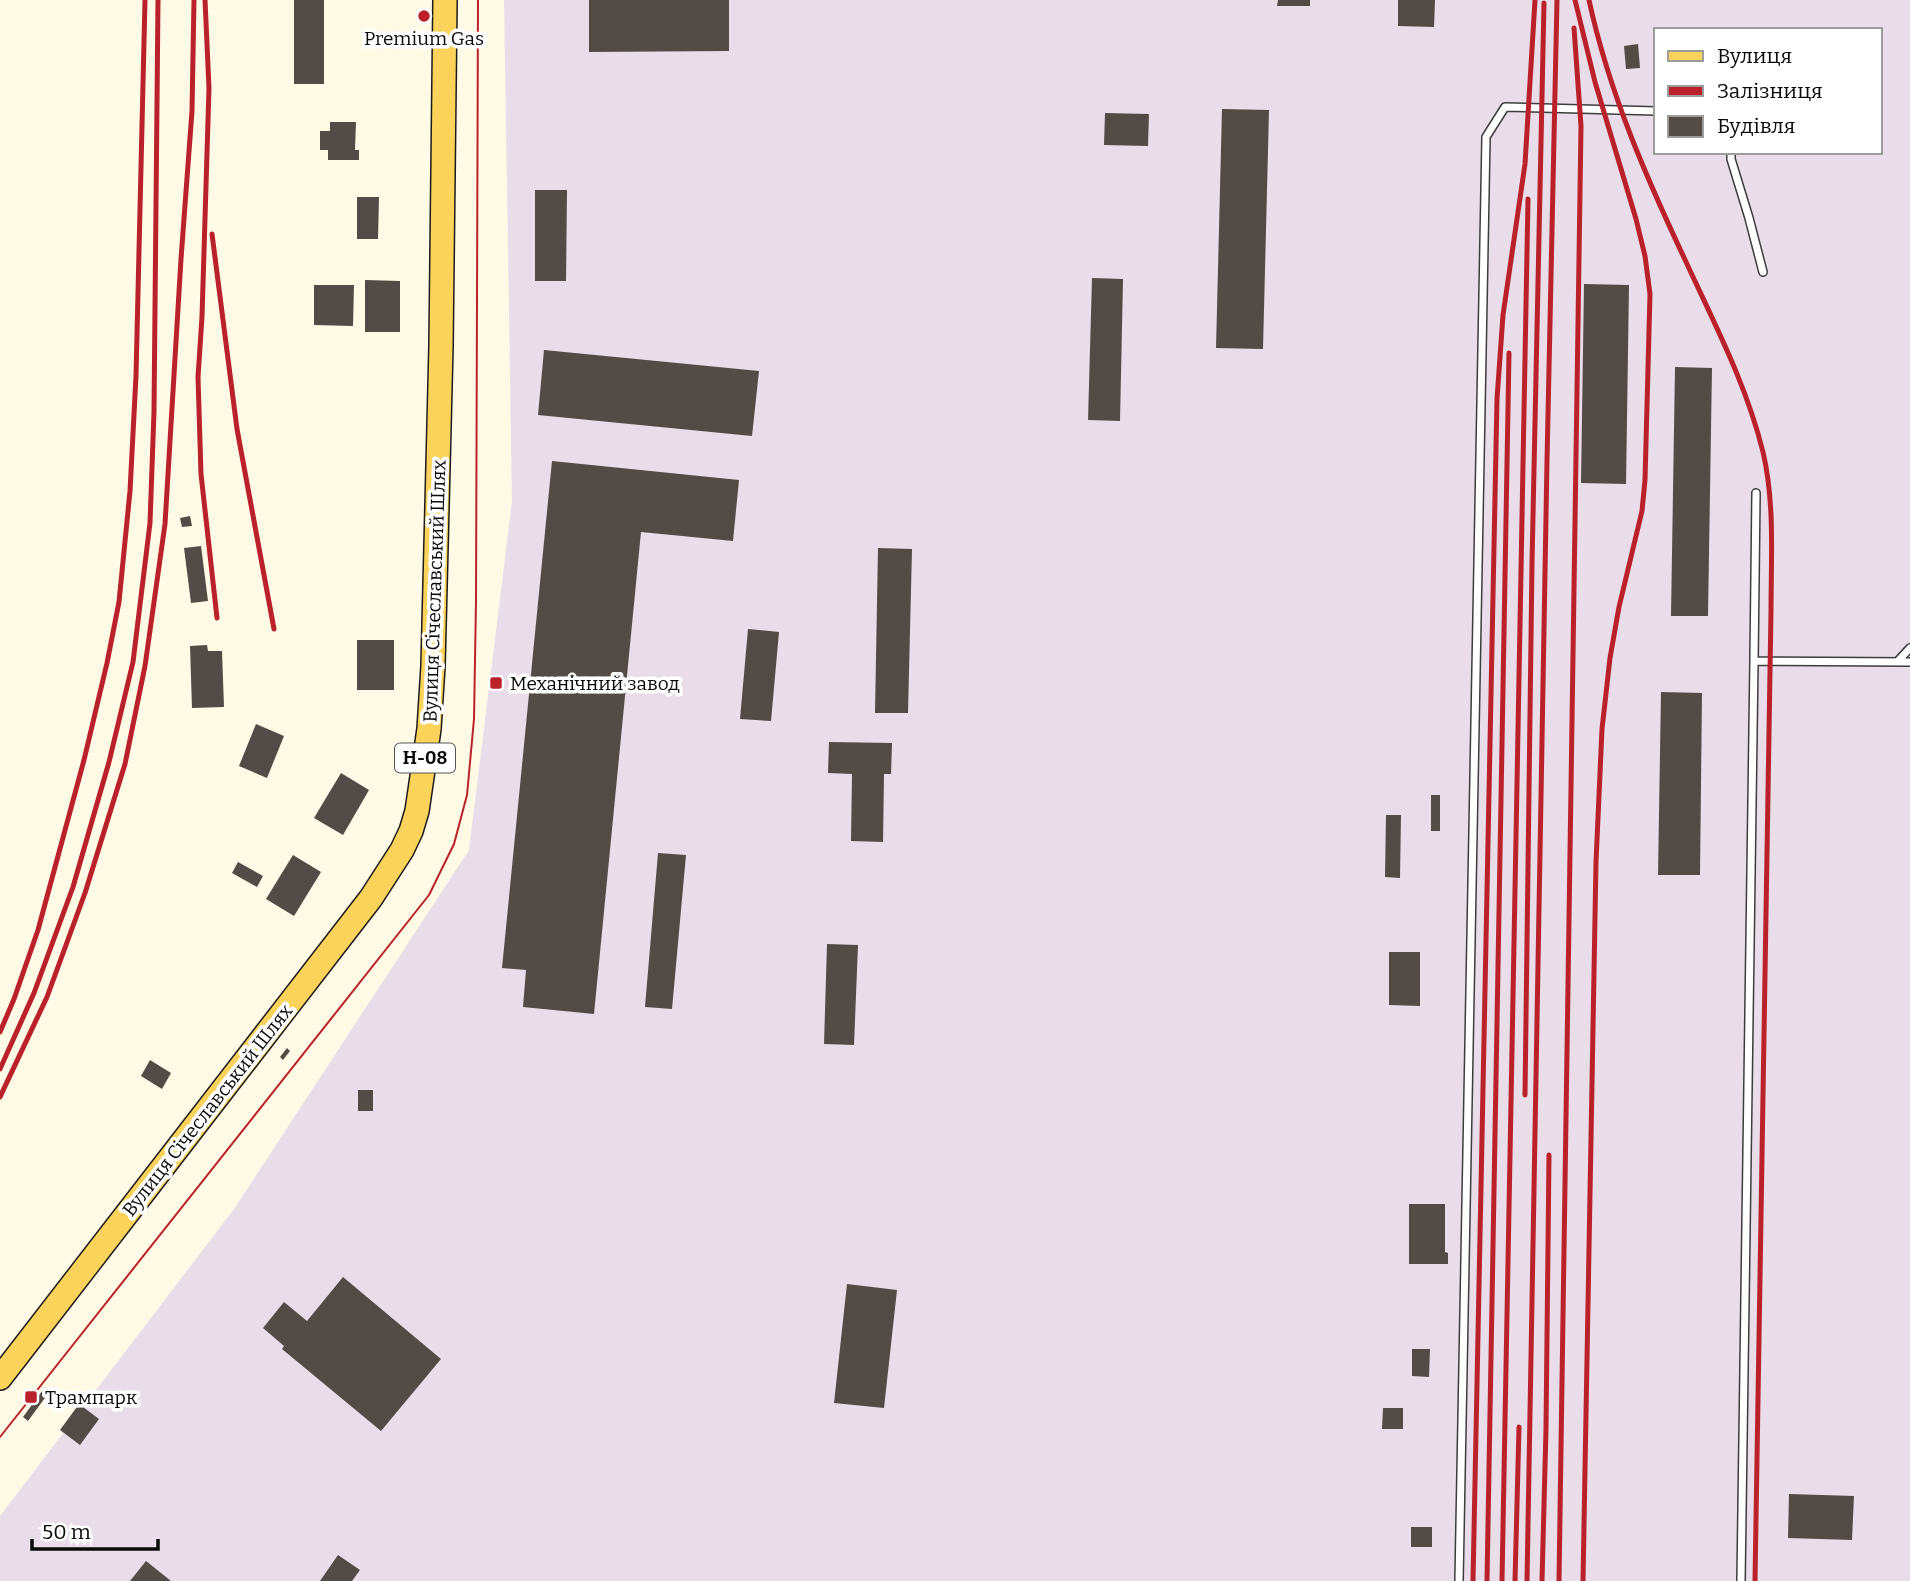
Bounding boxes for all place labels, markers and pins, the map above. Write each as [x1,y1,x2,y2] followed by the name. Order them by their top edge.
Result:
[416,8,432,24] marker: Premium Gas
[364,27,484,50] place label: Premium Gas
[510,672,680,695] place label: Механічний завод
[488,675,504,691] marker: Механічний завод
[45,1386,138,1409] place label: Трампарк
[23,1389,39,1405] marker: Трампарк

